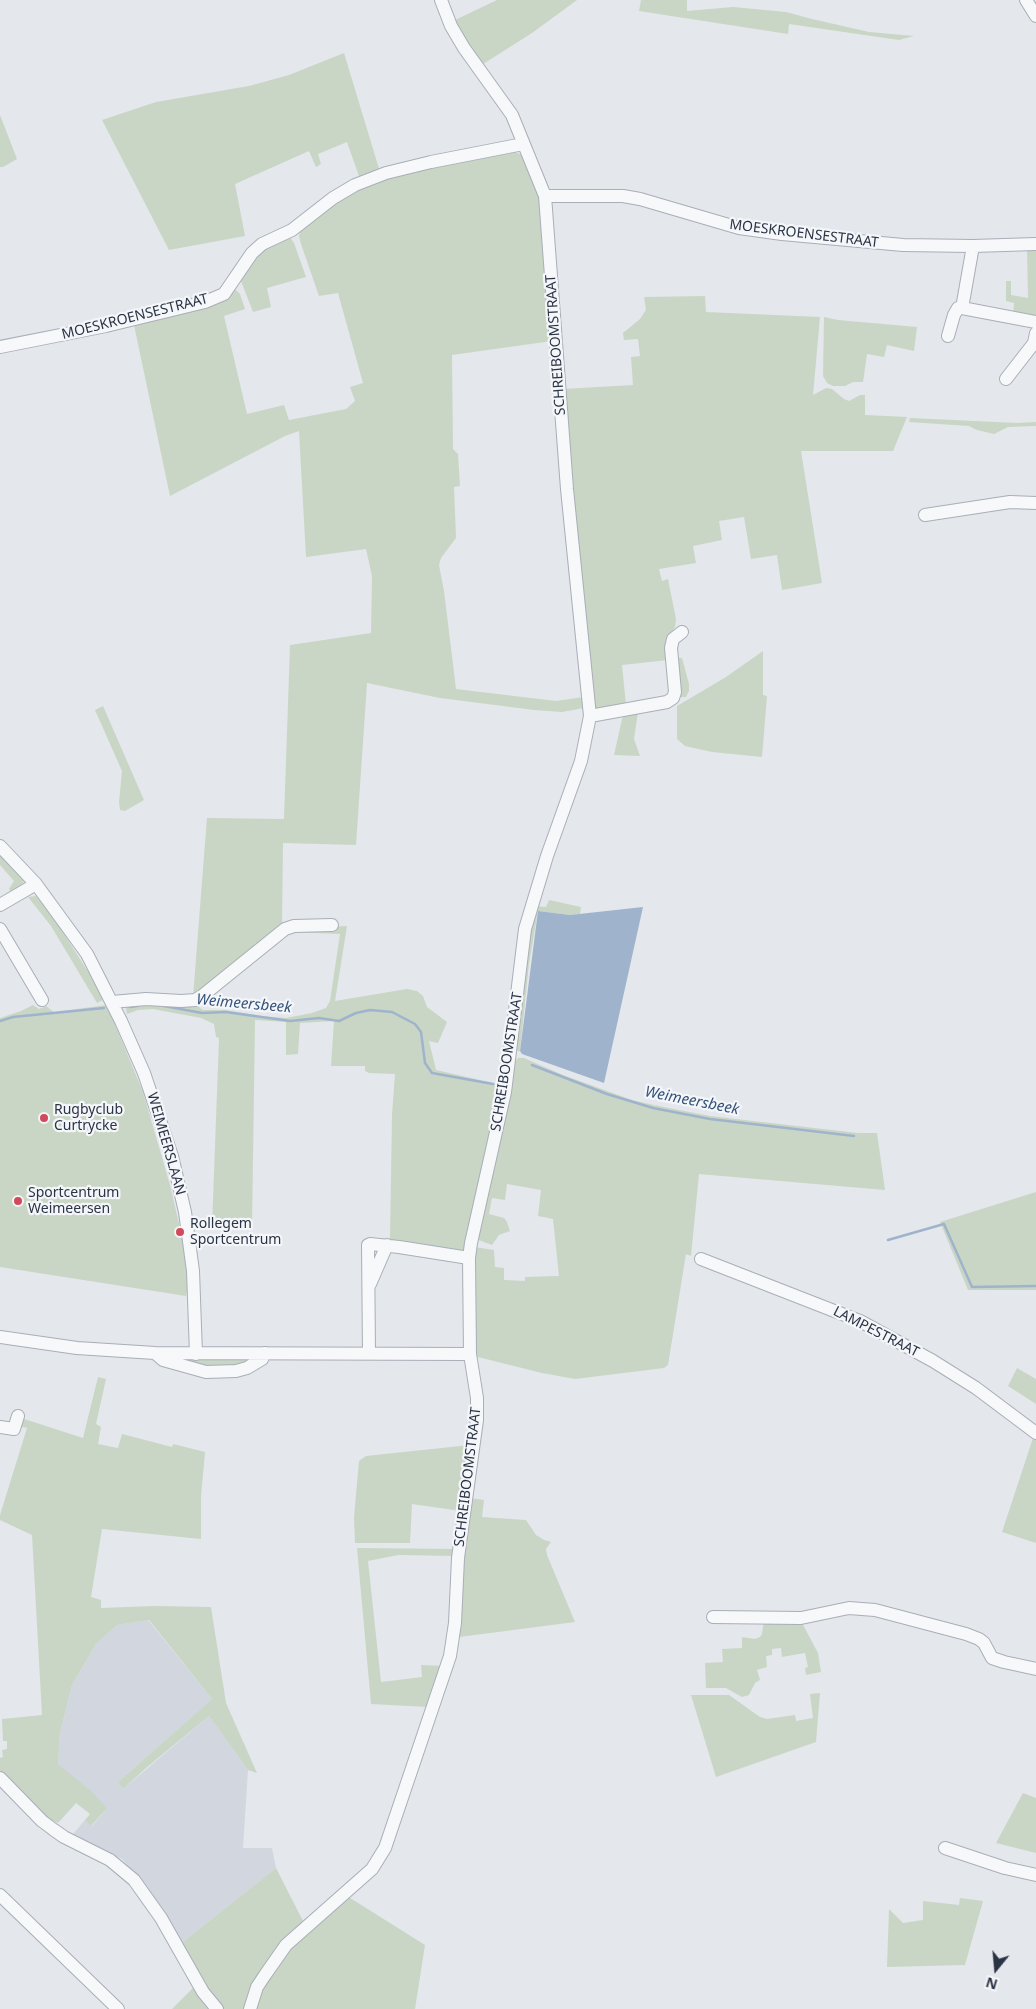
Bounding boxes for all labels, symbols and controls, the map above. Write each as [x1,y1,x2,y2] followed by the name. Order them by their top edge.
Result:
[728,217,880,251] street label: MOESKROENSESTRAAT
[543,274,569,416] street label: SCHREIBOOMSTRAAT
[60,291,210,343] street label: MOESKROENSESTRAAT
[196,991,292,1017] water label: Weimeersbeek
[488,991,526,1133] street label: SCHREIBOOMSTRAAT
[643,1083,741,1119] water label: Weimeersbeek
[143,1091,189,1197] street label: WEIMEERSLAAN
[54,1102,123,1134] place label: Rugbyclub Curtrycke
[38,1112,50,1124] marker: Rugbyclub Curtrycke
[28,1185,119,1218] place label: Sportcentrum Weimeersen
[12,1195,24,1207] marker: Sportcentrum Weimeersen
[190,1216,281,1248] place label: Rollegem Sportcentrum
[174,1226,186,1238] marker: Rollegem Sportcentrum
[830,1303,922,1361] street label: LAMPESTRAAT
[451,1406,485,1548] street label: SCHREIBOOMSTRAAT
[971,1944,1021,1994] north arrow
[983,1973,1000,1995] text: N

